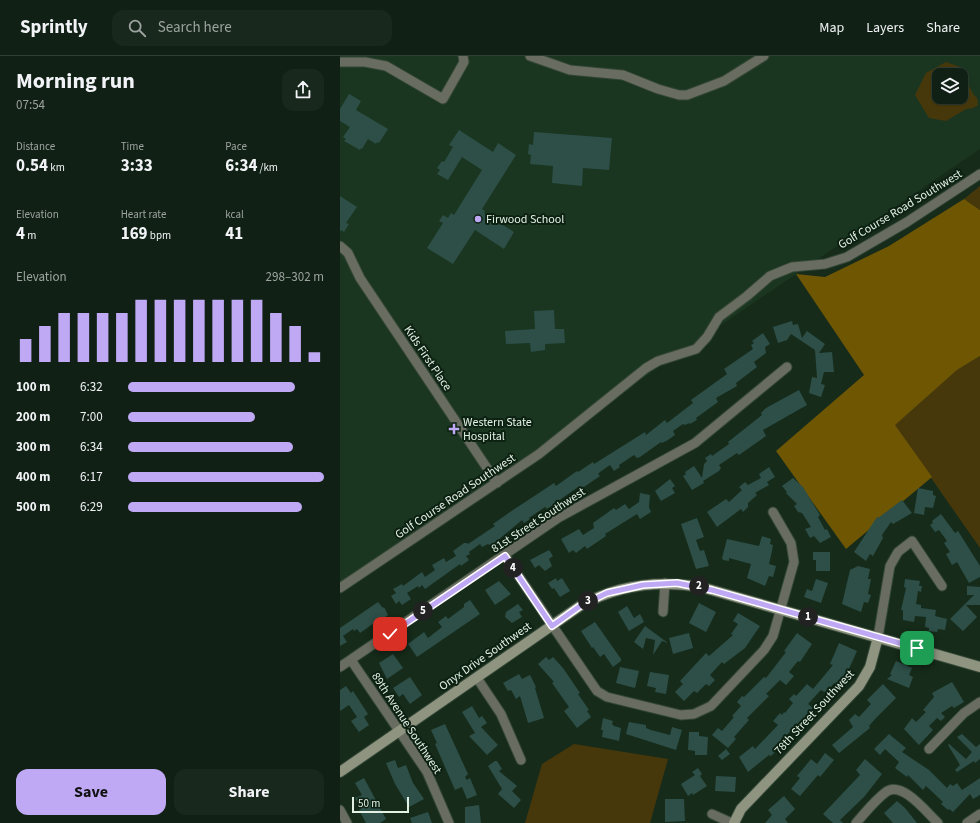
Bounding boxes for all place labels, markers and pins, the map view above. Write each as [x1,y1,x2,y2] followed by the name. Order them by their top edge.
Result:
[486,211,564,228] place label: Firwood School
[473,214,483,224] marker: Firwood School
[463,414,532,445] place label: Western State Hospital
[448,423,460,435] marker: Western State Hospital
[503,558,523,578] pin: 4
[689,576,709,596] pin: 2
[578,591,598,611] pin: 3
[413,601,433,621] pin: 5
[798,607,818,627] pin: 1
[373,617,407,651] pin
[900,631,934,665] pin

